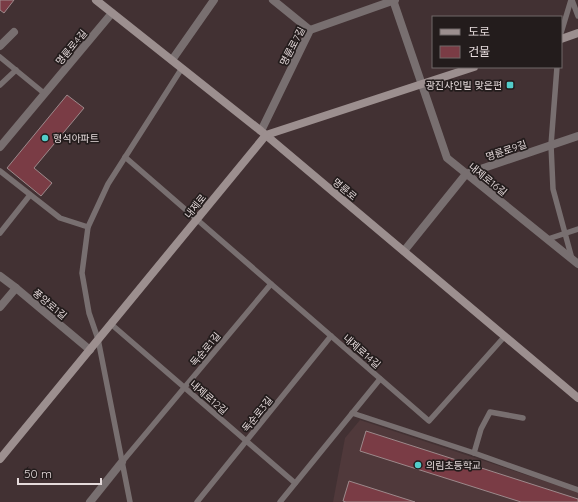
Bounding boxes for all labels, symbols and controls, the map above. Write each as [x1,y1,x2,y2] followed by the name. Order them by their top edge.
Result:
[432,16,562,68] legend
[468,24,490,39] text: 도로
[277,25,308,68] street label: 명륜로7길
[53,27,90,68] street label: 명륜로4길
[468,44,490,59] text: 건물
[426,79,502,92] place label: 광진샤인빌 맞은편
[505,80,515,90] marker: 광진샤인빌 맞은편
[53,132,99,145] place label: 형석아파트
[40,133,50,143] marker: 형석아파트
[484,137,528,164] street label: 명륜로9길
[466,160,510,199] street label: 내제로16길
[330,176,359,203] street label: 명륜로
[182,191,209,221] street label: 내제로
[30,286,69,322] street label: 풍양로1길
[187,330,223,369] street label: 독순로1길
[340,332,383,371] street label: 내제로14길
[187,377,230,417] street label: 내제로12길
[239,394,276,435] street label: 독순로3길
[426,459,481,472] place label: 의림초등학교
[18,460,101,486] scale bar
[413,460,423,470] marker: 의림초등학교
[24,466,52,481] text: 50 m

